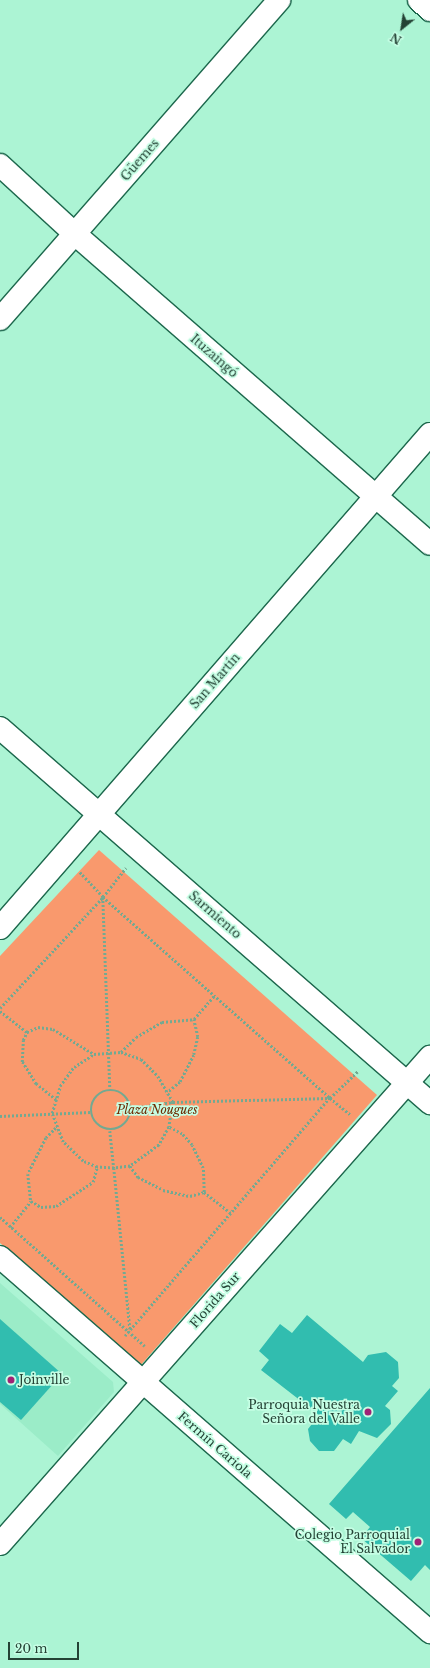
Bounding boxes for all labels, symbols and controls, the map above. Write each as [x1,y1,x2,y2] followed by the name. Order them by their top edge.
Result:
[382,8,422,48] north arrow
[388,30,404,47] text: N
[118,136,162,184] street label: Güemes
[187,332,241,380] street label: Ituzaingó
[187,650,243,712] street label: San Martín
[186,888,244,942] street label: Sarmiento
[116,1103,198,1117] park label: Plaza Nougues
[187,1269,243,1331] street label: Florida Sur
[19,1373,69,1387] place label: Joinville
[6,1375,16,1385] marker: Joinville
[248,1398,360,1426] place label: Parroquia Nuestra Señora del Valle
[363,1407,373,1417] marker: Parroquia Nuestra Señora del Valle
[175,1409,255,1481] street label: Fermín Cariola
[295,1528,410,1556] place label: Colegio Parroquial El Salvador
[413,1537,423,1547] marker: Colegio Parroquial El Salvador
[10,1634,81,1660] scale bar
[15,1641,47,1656] text: 20 m

